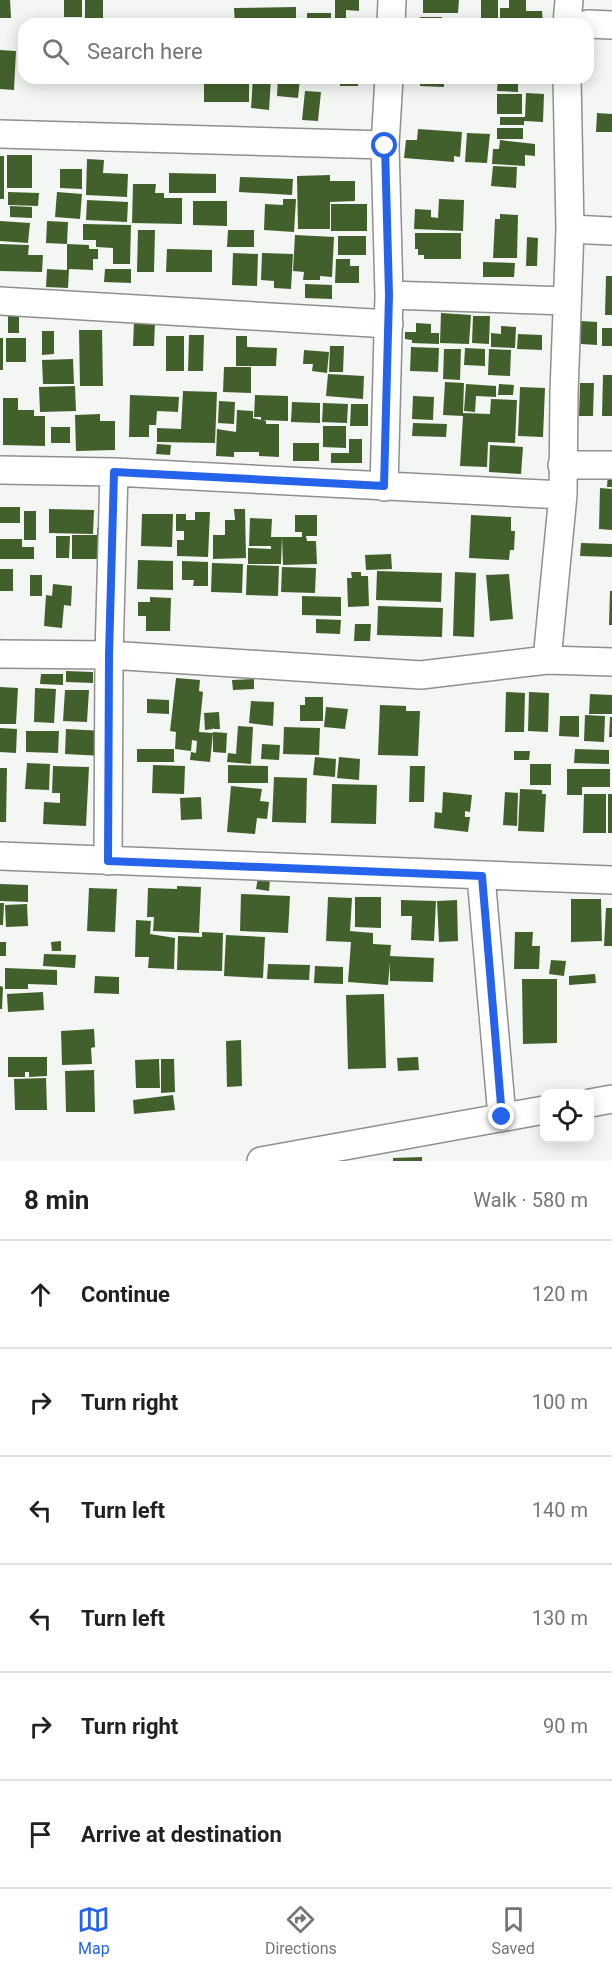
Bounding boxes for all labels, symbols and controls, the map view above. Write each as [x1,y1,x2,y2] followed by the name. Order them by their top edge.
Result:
[18,18,594,84] search box
[39,35,72,68] icon: search
[87,39,203,64] text: Search here
[371,132,397,158] route start
[540,1089,594,1143] map controls
[540,1089,594,1143] button: locate
[488,1103,514,1129] route end
[24,1185,89,1215] text: 8 min
[473,1188,588,1212] text: Walk · 580 m
[24,1278,57,1311] icon: ahead
[81,1282,170,1307] text: Continue
[532,1282,588,1306] text: 120 m
[24,1386,57,1419] icon: right
[81,1390,178,1415] text: Turn right
[532,1390,588,1414] text: 100 m
[24,1494,57,1527] icon: left
[81,1498,165,1523] text: Turn left
[532,1498,588,1522] text: 140 m
[24,1602,57,1635] icon: left
[81,1606,165,1631] text: Turn left
[532,1606,588,1630] text: 130 m
[24,1710,57,1743] icon: right
[81,1714,178,1739] text: Turn right
[543,1714,588,1738] text: 90 m
[24,1818,57,1851] icon: arrive
[81,1822,282,1847] text: Arrive at destination
[77,1903,110,1958] tab: Map
[265,1903,337,1958] tab: Directions
[491,1903,535,1958] tab: Saved

